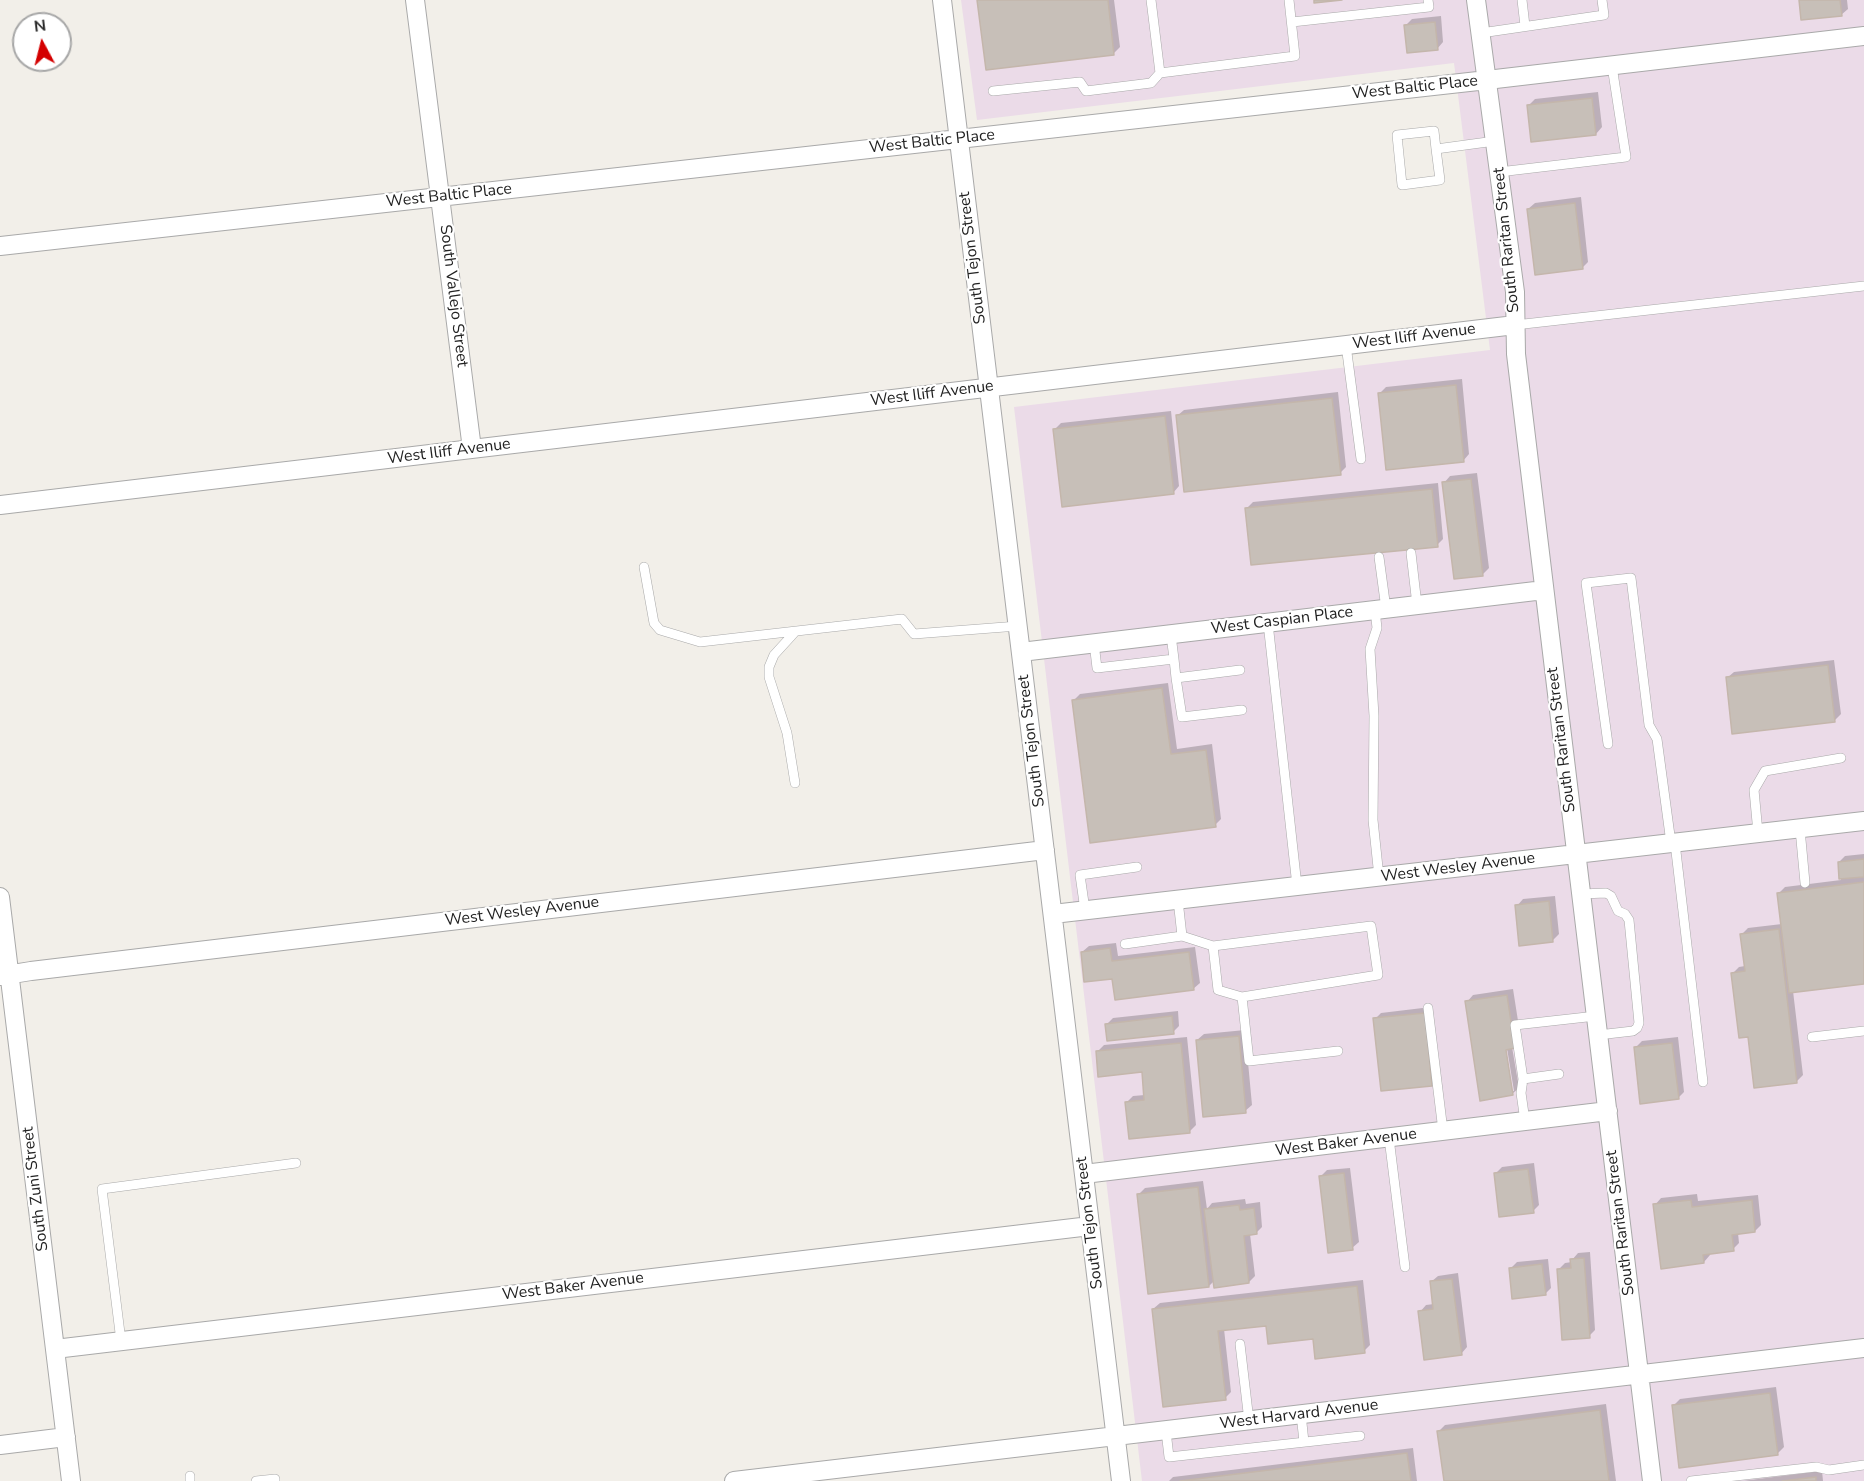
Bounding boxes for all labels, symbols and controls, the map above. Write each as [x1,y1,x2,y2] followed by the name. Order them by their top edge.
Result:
[12,12,72,72] north arrow
[33,14,47,38] text: N
[1351,72,1479,104] street label: West Baltic Place
[868,126,996,158] street label: West Baltic Place
[1490,166,1524,314] street label: South Raritan Street
[385,180,513,212] street label: West Baltic Place
[955,191,991,325] street label: South Tejon Street
[435,224,471,368] street label: South Vallejo Street
[1351,320,1477,354] street label: West Iliff Avenue
[869,377,995,411] street label: West Iliff Avenue
[386,435,512,469] street label: West Iliff Avenue
[1210,603,1354,639] street label: West Caspian Place
[1544,666,1580,814] street label: South Raritan Street
[1014,674,1050,808] street label: South Tejon Street
[1380,849,1536,887] street label: West Wesley Avenue
[444,893,600,931] street label: West Wesley Avenue
[1274,1125,1418,1161] street label: West Baker Avenue
[19,1126,53,1252] street label: South Zuni Street
[1603,1149,1639,1297] street label: South Raritan Street
[1072,1156,1108,1290] street label: South Tejon Street
[501,1269,645,1305] street label: West Baker Avenue
[1219,1396,1379,1434] street label: West Harvard Avenue

